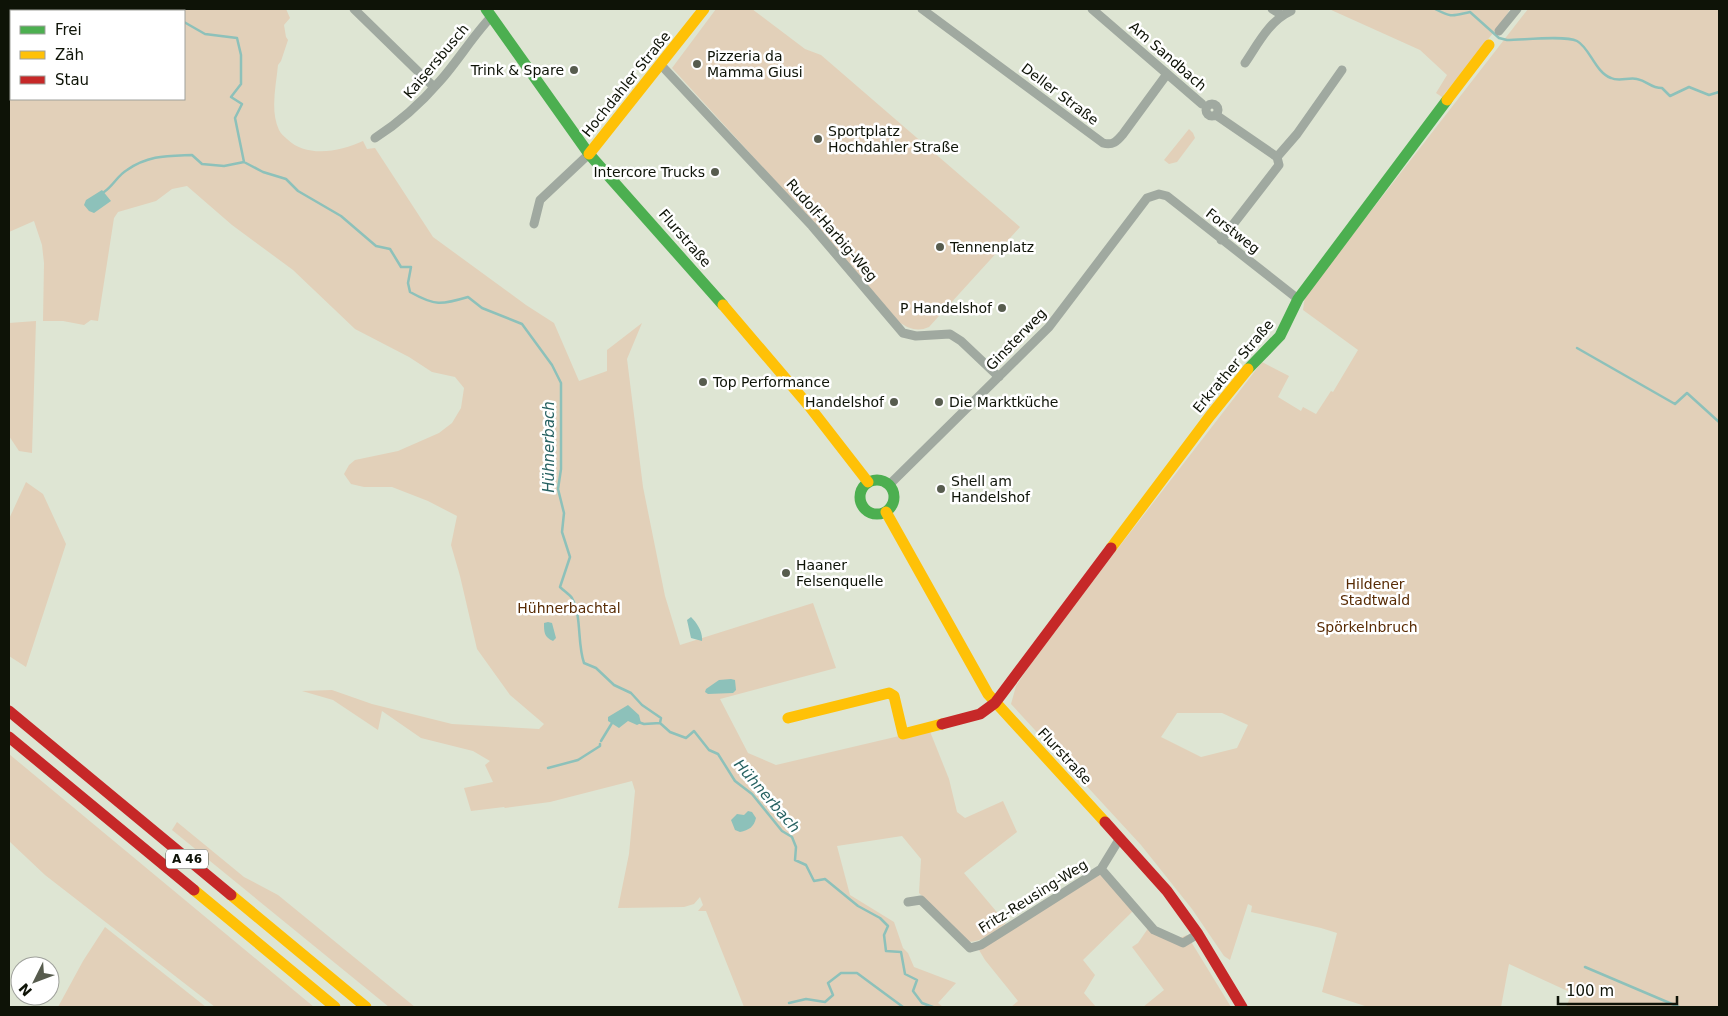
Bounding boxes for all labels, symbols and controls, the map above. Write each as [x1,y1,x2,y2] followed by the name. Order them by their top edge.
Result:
[10,10,185,100] legend
[1126,18,1210,94] street label: Am Sandbach
[55,21,82,39] text: Frei
[400,21,472,101] street label: Kaisersbusch
[579,28,673,140] street label: Hochdahler Straße
[55,46,84,64] text: Zäh
[707,48,803,80] place label: Pizzeria da Mamma Giusi
[691,58,703,70] marker: Pizzeria da Mamma Giusi
[1018,60,1102,128] street label: Deller Straße
[470,62,564,78] place label: Trink & Spare
[568,64,580,76] marker: Trink & Spare
[55,71,89,89] text: Stau
[828,123,959,155] place label: Sportplatz Hochdahler Straße
[812,133,824,145] marker: Sportplatz Hochdahler Straße
[593,164,705,180] place label: Intercore Trucks
[709,166,721,178] marker: Intercore Trucks
[783,176,881,284] street label: Rudolf-Harbig-Weg
[1203,205,1263,257] street label: Forstweg
[656,206,714,270] street label: Flurstraße
[949,239,1034,255] place label: Tennenplatz
[934,241,946,253] marker: Tennenplatz
[900,300,993,316] place label: P Handelshof
[996,302,1008,314] marker: P Handelshof
[983,305,1049,373] street label: Ginsterweg
[1189,316,1277,416] street label: Erkrather Straße
[712,374,830,390] place label: Top Performance
[697,376,709,388] marker: Top Performance
[805,394,885,410] place label: Handelshof
[949,394,1058,410] place label: Die Marktküche
[888,396,900,408] marker: Handelshof
[933,396,945,408] marker: Die Marktküche
[540,401,558,493] water label: Hühnerbach
[951,473,1031,505] place label: Shell am Handelshof
[935,483,947,495] marker: Shell am Handelshof
[796,557,883,589] place label: Haaner Felsenquelle
[780,567,792,579] marker: Haaner Felsenquelle
[1340,576,1410,608] park label: Hildener Stadtwald
[517,600,621,616] park label: Hühnerbachtal
[1316,619,1418,635] park label: Spörkelnbruch
[1035,725,1095,787] street label: Flurstraße
[730,756,804,836] water label: Hühnerbach
[166,850,208,869] road number: A 46
[976,856,1090,936] street label: Fritz-Reusing-Weg
[10,956,60,1006] north arrow
[1558,974,1677,1006] scale bar
[15,980,35,999] text: N
[1566,982,1614,1000] text: 100 m

